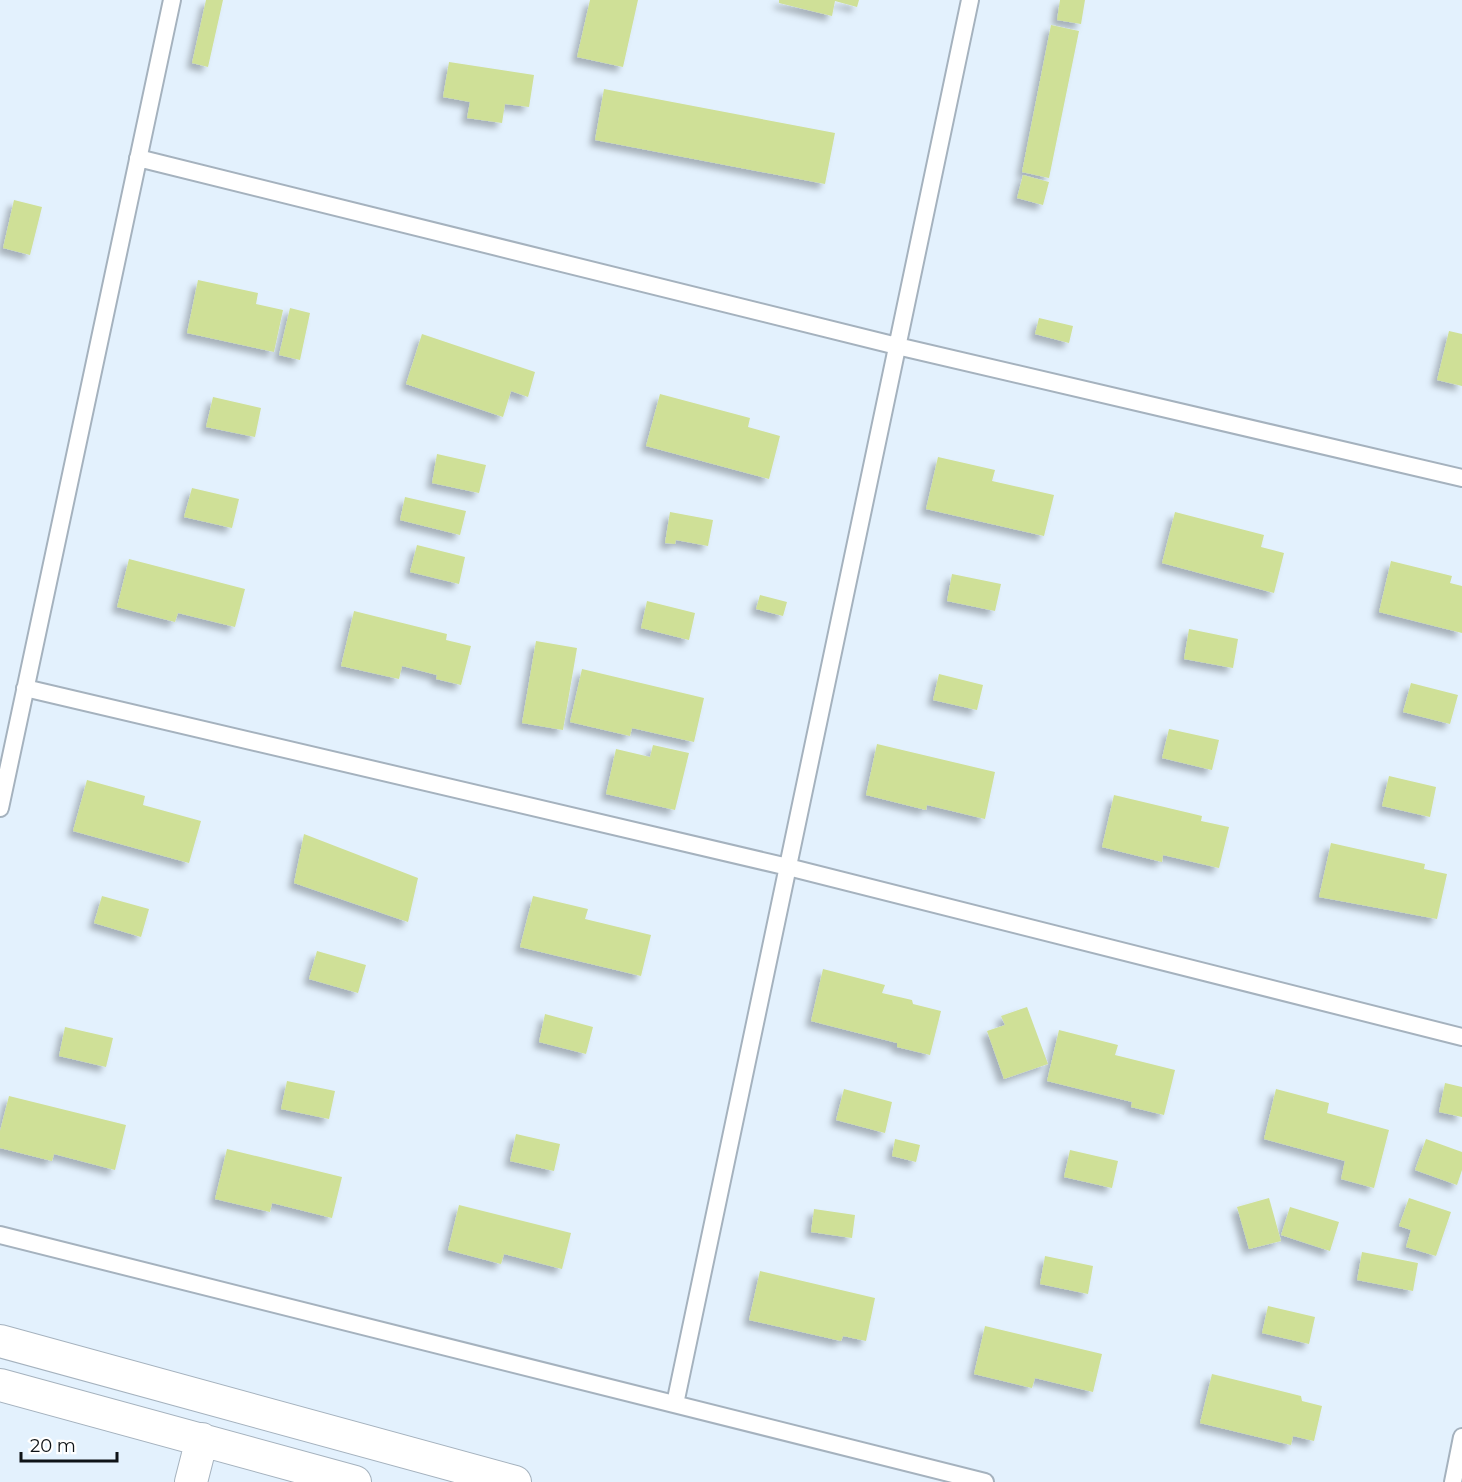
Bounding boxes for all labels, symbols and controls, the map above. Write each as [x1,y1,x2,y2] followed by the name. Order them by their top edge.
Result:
[21,1425,117,1463] scale bar
[30,1435,76,1457] text: 20 m

